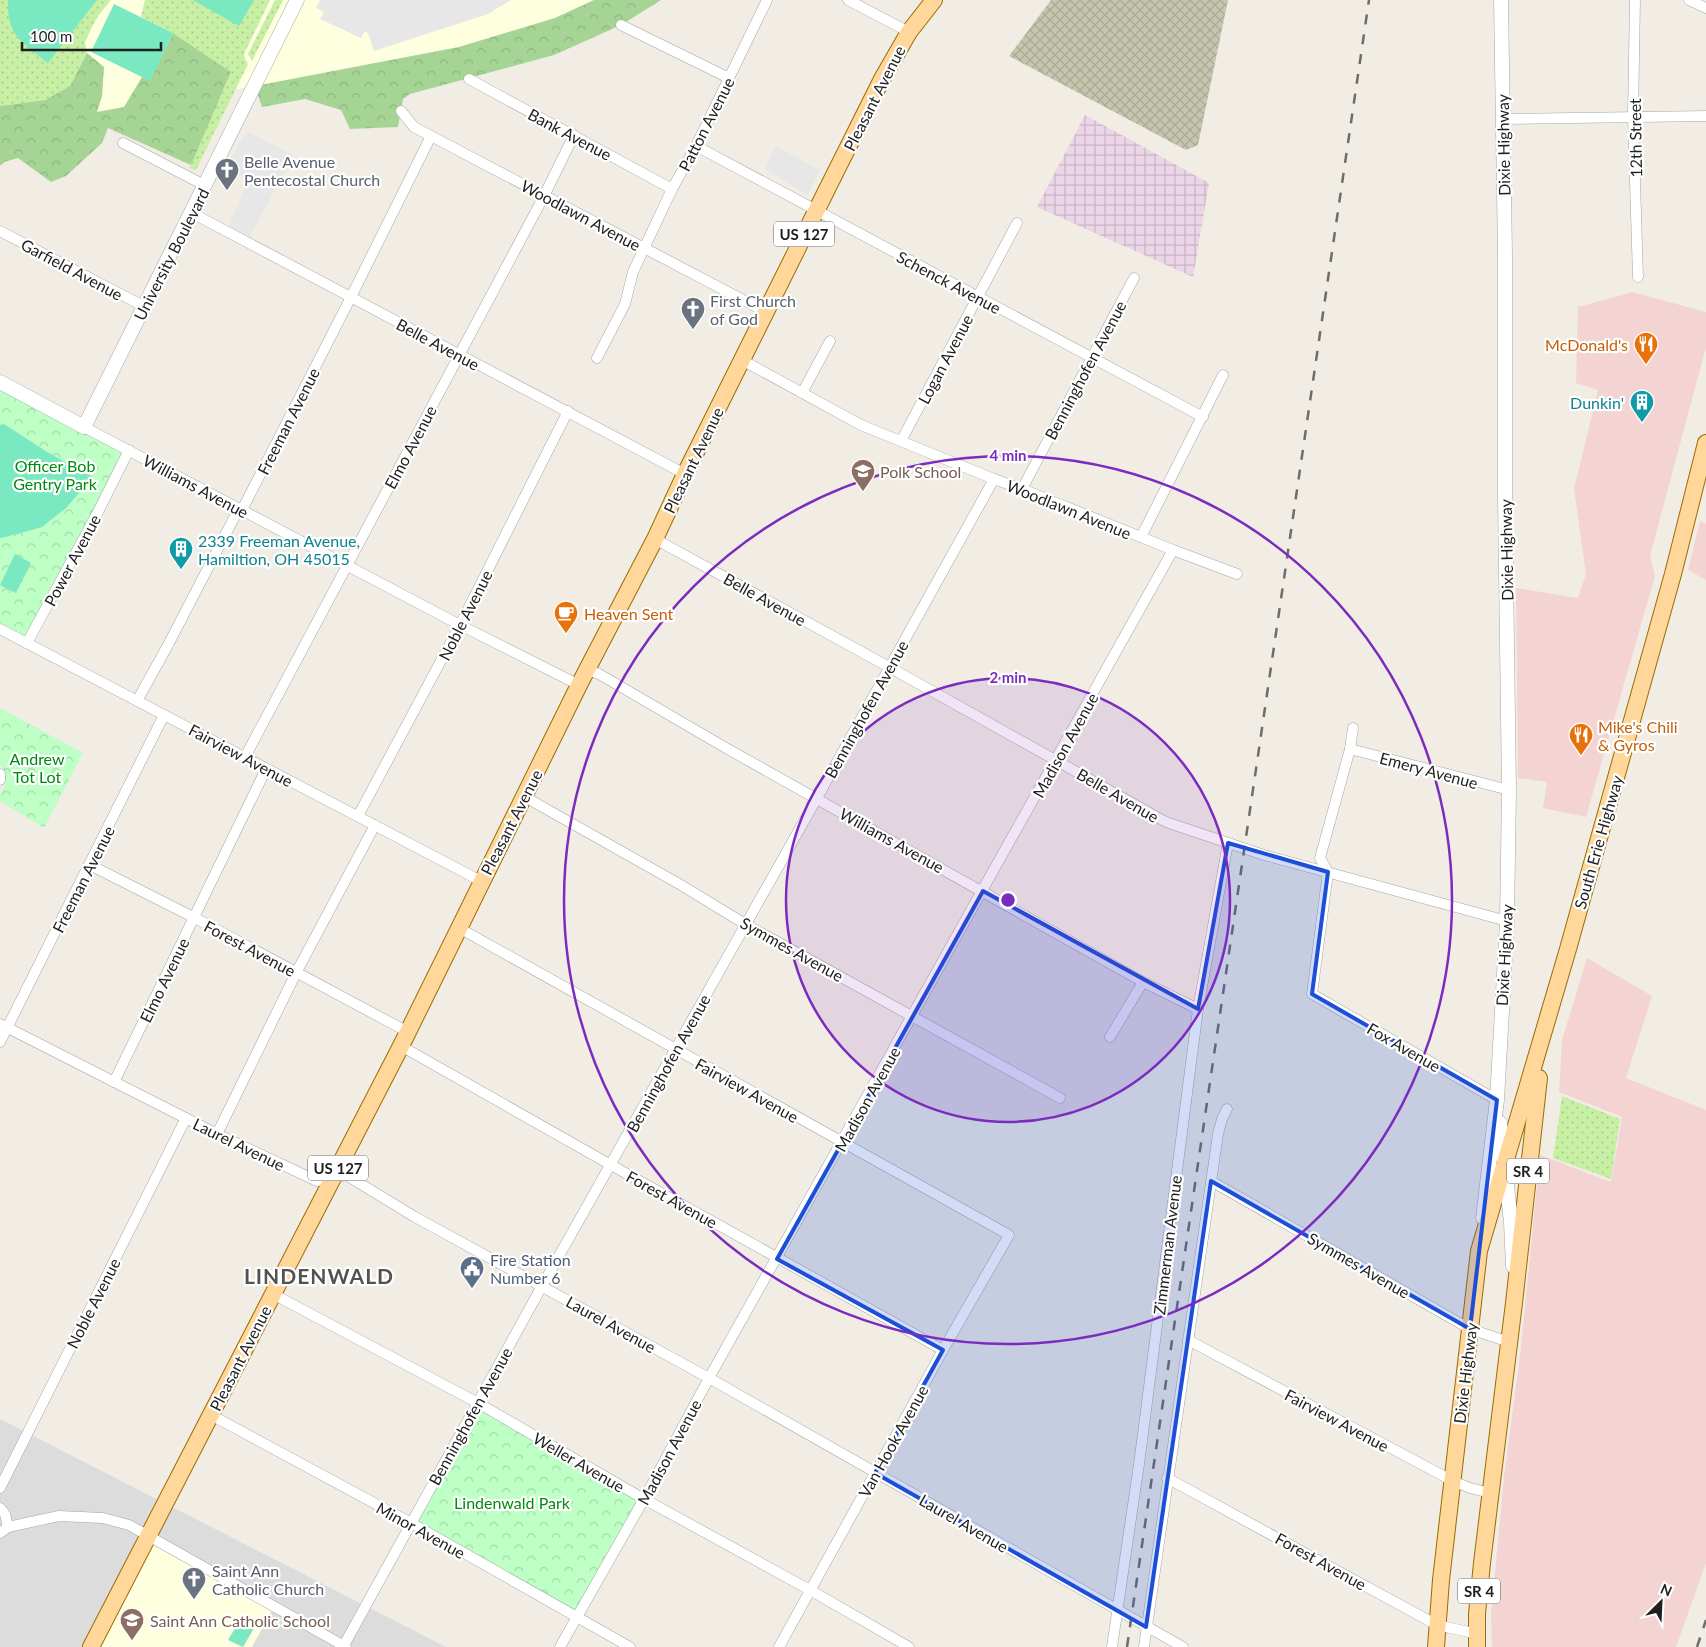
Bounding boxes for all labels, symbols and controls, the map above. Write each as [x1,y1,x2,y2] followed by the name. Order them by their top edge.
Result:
[22,20,161,52] scale bar
[30,27,72,45] text: 100 m
[839,42,909,154] street label: Pleasant Avenue
[674,74,738,174] street label: Patton Avenue
[1493,93,1513,196] street label: Dixie Highway
[1625,98,1645,178] street label: 12th Street
[525,104,615,164] street label: Bank Avenue
[244,152,380,189] place label: Belle Avenue Pentecostal Church
[214,157,240,191] church icon: Belle Avenue Pentecostal Church
[518,176,644,254] street label: Woodlawn Avenue
[129,185,213,323] street label: University Boulevard
[774,222,834,246] road number: US 127
[18,234,126,304] street label: Garfield Avenue
[894,247,1004,317] street label: Schenck Avenue
[710,291,796,328] place label: First Church of God
[680,296,706,330] church icon: First Church of God
[1040,297,1130,443] street label: Benninghofen Avenue
[914,311,976,407] street label: Logan Avenue
[393,314,483,374] street label: Belle Avenue
[1633,331,1659,365] restaurant icon: McDonald's
[1545,335,1628,354] place label: McDonald's
[253,364,323,478] street label: Freeman Avenue
[1629,389,1655,423] building icon: Dunkin'
[1570,393,1624,412] place label: Dunkin'
[380,402,440,492] street label: Elmo Avenue
[659,404,727,516] street label: Pleasant Avenue
[989,446,1027,464] text: 4 min
[140,450,252,522] street label: Williams Avenue
[13,456,98,493] park label: Officer Bob Gentry Park
[850,458,876,492] school or university icon: Polk School
[880,462,961,481] place label: Polk School
[1004,475,1134,543] street label: Woodlawn Avenue
[1496,498,1516,601] street label: Dixie Highway
[40,511,104,609] street label: Power Avenue
[198,531,360,568] place label: 2339 Freeman Avenue, Hamiltion, OH 45015
[168,536,194,570] building icon: 2339 Freeman Avenue, Hamiltion, OH 45015
[434,567,496,663] street label: Noble Avenue
[721,569,809,629] street label: Belle Avenue
[553,600,579,634] cafe icon: Heaven Sent
[584,604,674,623] place label: Heaven Sent
[820,637,912,781] street label: Benninghofen Avenue
[989,668,1027,686] text: 2 min
[1028,689,1102,801] street label: Madison Avenue
[1598,717,1678,754] place label: Mike's Chili & Gyros
[186,720,296,790] street label: Fairview Avenue
[1568,722,1594,756] restaurant icon: Mike's Chili & Gyros
[1378,748,1480,792] street label: Emery Avenue
[9,749,65,786] park label: Andrew Tot Lot
[1074,764,1162,826] street label: Belle Avenue
[476,766,546,878] street label: Pleasant Avenue
[1570,772,1626,911] street label: South Erie Highway
[837,803,947,877] street label: Williams Avenue
[48,822,118,936] street label: Freeman Avenue
[999,891,1017,909] centre of rings
[1492,903,1516,1006] street label: Dixie Highway
[737,913,847,985] street label: Symmes Avenue
[201,916,299,980] street label: Forest Avenue
[135,935,193,1025] street label: Elmo Avenue
[622,991,714,1135] street label: Benninghofen Avenue
[1364,1018,1444,1076] street label: Fox Avenue
[830,1043,904,1155] street label: Madison Avenue
[692,1054,802,1126] street label: Fairview Avenue
[190,1114,288,1174] street label: Laurel Avenue
[308,1156,368,1180] road number: US 127
[1507,1158,1549,1184] road number: SR 4
[623,1166,721,1232] street label: Forest Avenue
[1149,1174,1185,1316] street label: Zimmerman Avenue
[1305,1228,1413,1302] street label: Symmes Avenue
[490,1250,571,1287] place label: Fire Station Number 6
[62,1255,124,1351] street label: Noble Avenue
[459,1255,485,1289] public building icon: Fire Station Number 6
[244,1263,394,1288] district label: LINDENWALD
[563,1292,659,1356] street label: Laurel Avenue
[205,1302,275,1414] street label: Pleasant Avenue
[1449,1321,1481,1425] street label: Dixie Highway
[424,1344,516,1488] street label: Benninghofen Avenue
[854,1382,932,1500] street label: Van Hook Avenue
[1282,1385,1392,1455] street label: Fairview Avenue
[633,1396,705,1508] street label: Madison Avenue
[530,1428,628,1496] street label: Weller Avenue
[916,1490,1012,1556] street label: Laurel Avenue
[454,1493,571,1512] park label: Lindenwald Park
[373,1498,469,1562] street label: Minor Avenue
[1272,1528,1370,1594] street label: Forest Avenue
[212,1561,324,1598] place label: Saint Ann Catholic Church
[181,1566,207,1600] church icon: Saint Ann Catholic Church
[1636,1577,1686,1627] north arrow
[1458,1578,1500,1604] road number: SR 4
[1658,1580,1675,1600] text: N
[119,1607,145,1641] school or university icon: Saint Ann Catholic School
[150,1611,330,1630] place label: Saint Ann Catholic School

